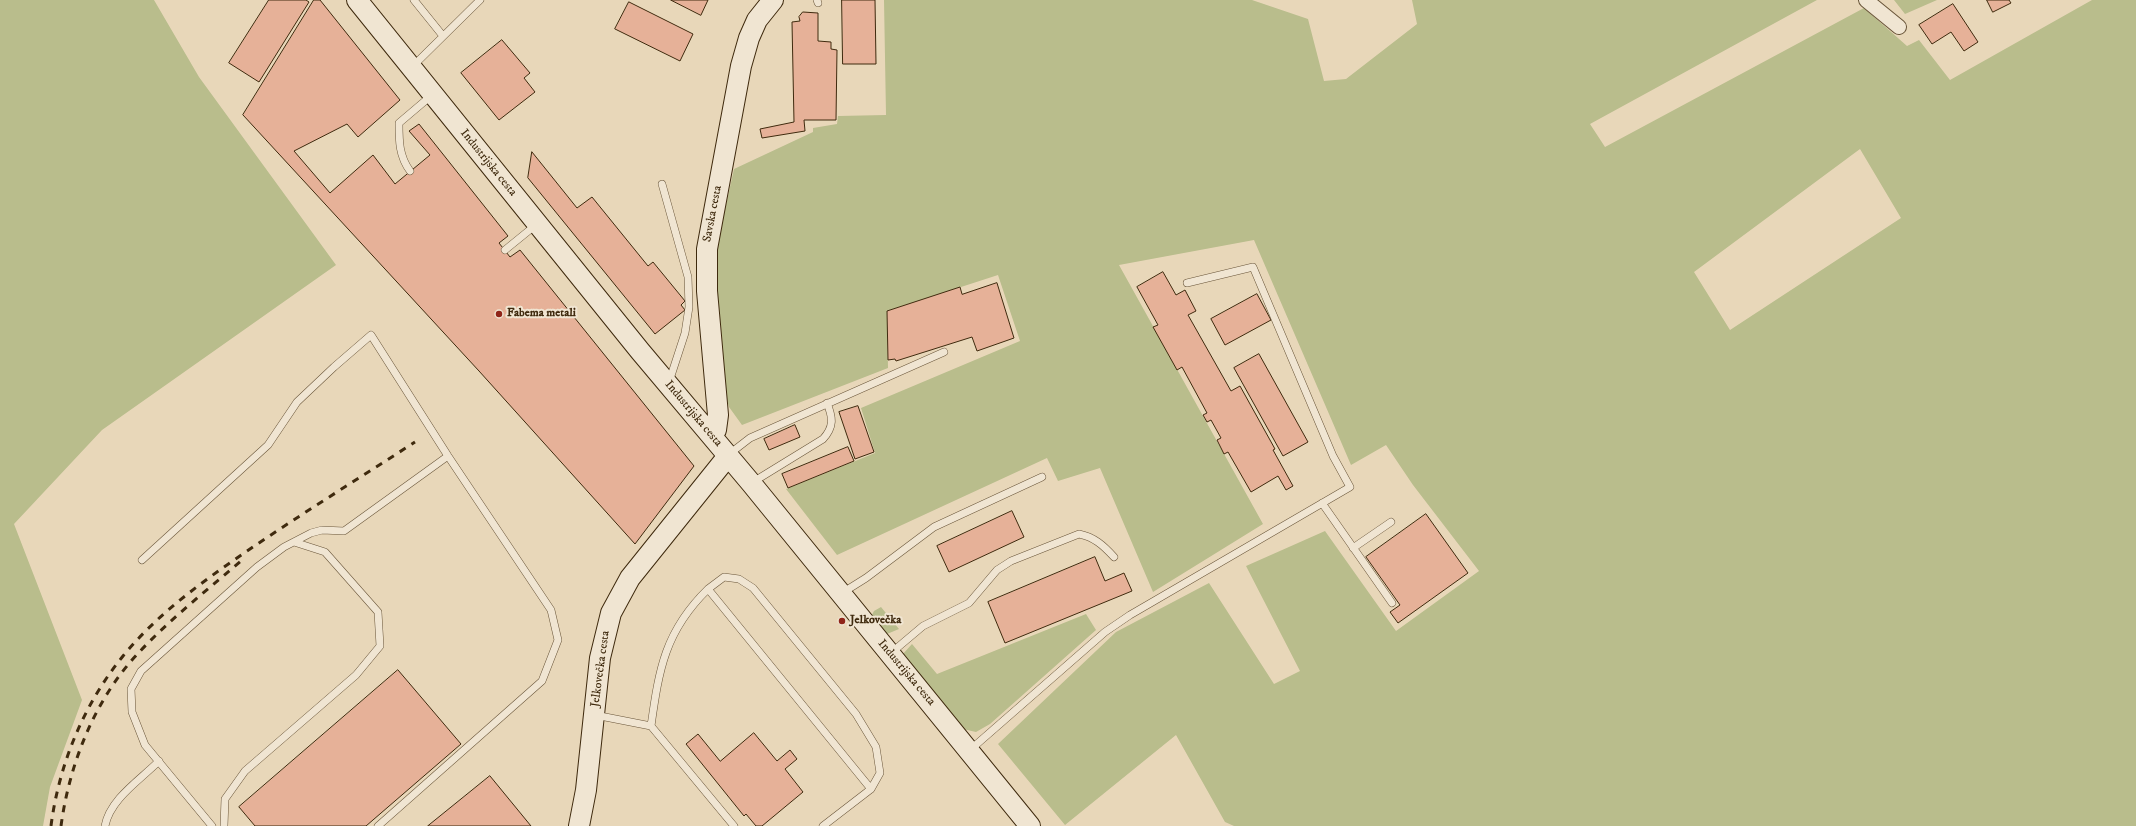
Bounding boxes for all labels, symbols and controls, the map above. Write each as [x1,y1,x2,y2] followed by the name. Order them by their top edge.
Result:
[457,127,519,199] street label: Industrijska cesta
[700,184,726,244] street label: Savska cesta
[507,307,576,321] place label: Fabema metali
[494,309,504,319] marker: Fabema metali
[661,378,725,450] street label: Industrijska cesta
[850,614,901,628] place label: Jelkovečka
[837,616,847,626] marker: Jelkovečka
[589,630,613,708] street label: Jelkovečka cesta
[874,637,938,709] street label: Industrijska cesta

